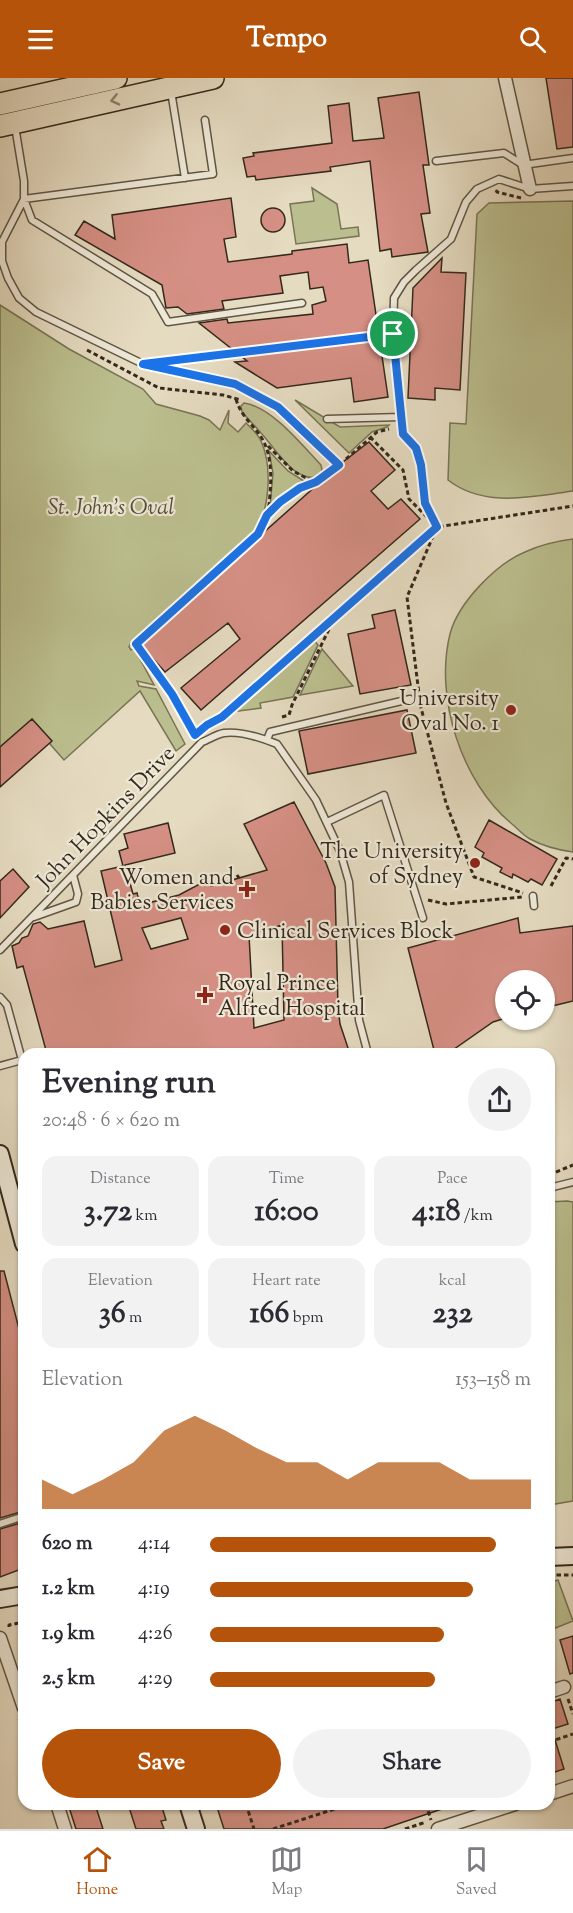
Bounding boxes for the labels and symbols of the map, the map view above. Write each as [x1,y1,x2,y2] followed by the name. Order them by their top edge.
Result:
[110,93,120,106] one-way arrow
[367,308,418,359] pin
[48,493,174,525] park label: St. John's Oval
[399,684,500,741] place label: University Oval No. 1
[504,703,518,717] marker: University Oval No. 1
[30,739,184,897] street label: John Hopkins Drive
[320,837,463,894] place label: The University of Sydney
[468,856,482,870] marker: The University of Sydney
[90,863,234,920] place label: Women and Babies Services
[238,880,256,898] marker: Women and Babies Services
[237,917,454,949] place label: Clinical Services Block
[218,923,232,937] marker: Clinical Services Block
[218,969,365,1026] place label: Royal Prince Alfred Hospital
[196,986,214,1004] marker: Royal Prince Alfred Hospital

